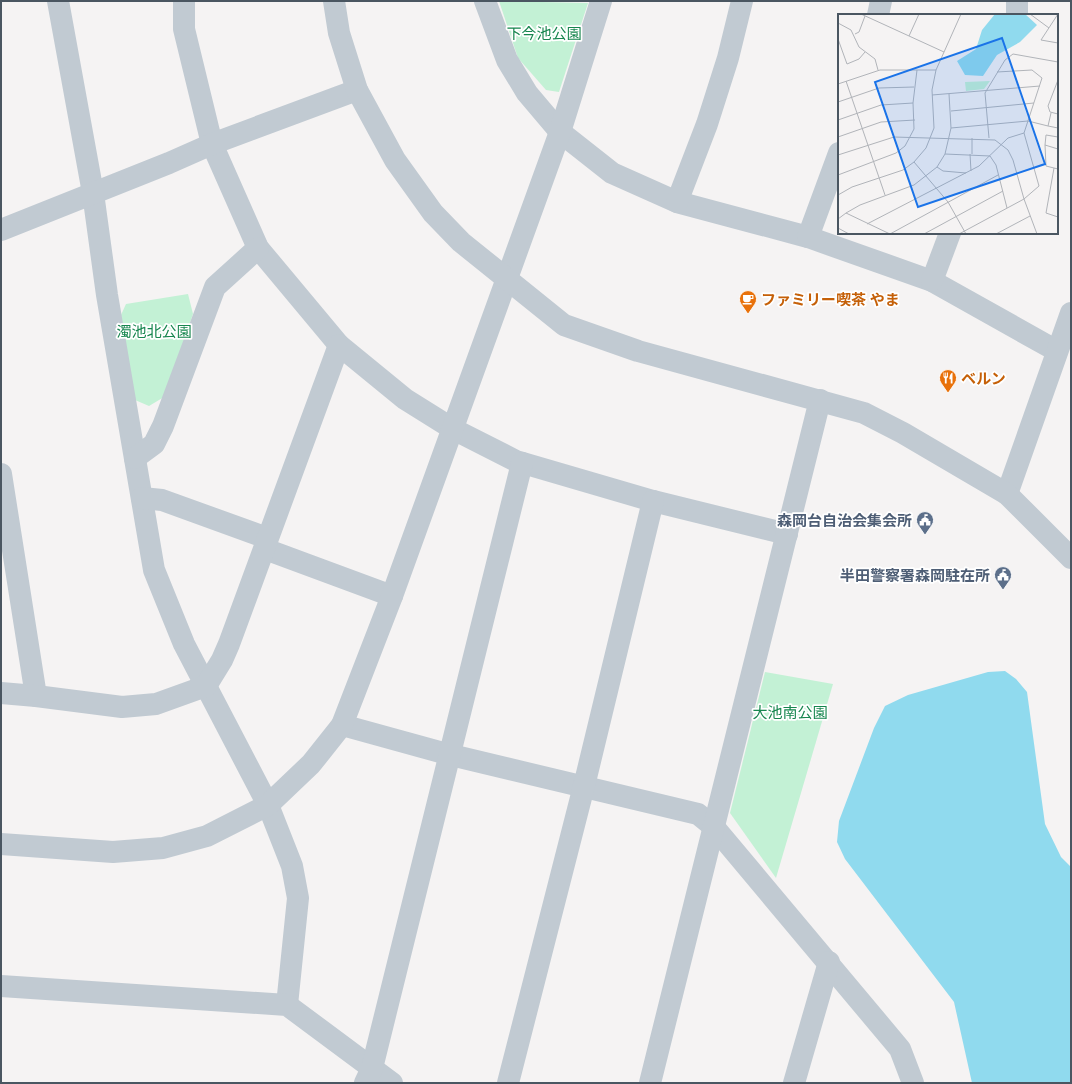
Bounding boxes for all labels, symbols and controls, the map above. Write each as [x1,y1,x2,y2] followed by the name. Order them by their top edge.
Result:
[838,14,1058,234] inset map
[506,24,582,43] park label: 下今池公園
[738,289,758,314] cafe icon: ファミリー喫茶 やま
[761,290,900,309] place label: ファミリー喫茶 やま
[116,322,192,341] park label: 濁池北公園
[938,368,958,393] restaurant icon: ベルン
[961,369,1006,388] place label: ベルン
[915,510,935,535] public building icon: 森岡台自治会集会所
[777,511,912,530] place label: 森岡台自治会集会所
[993,565,1013,590] public building icon: 半田警察署森岡駐在所
[840,566,990,585] place label: 半田警察署森岡駐在所
[752,703,828,722] park label: 大池南公園

